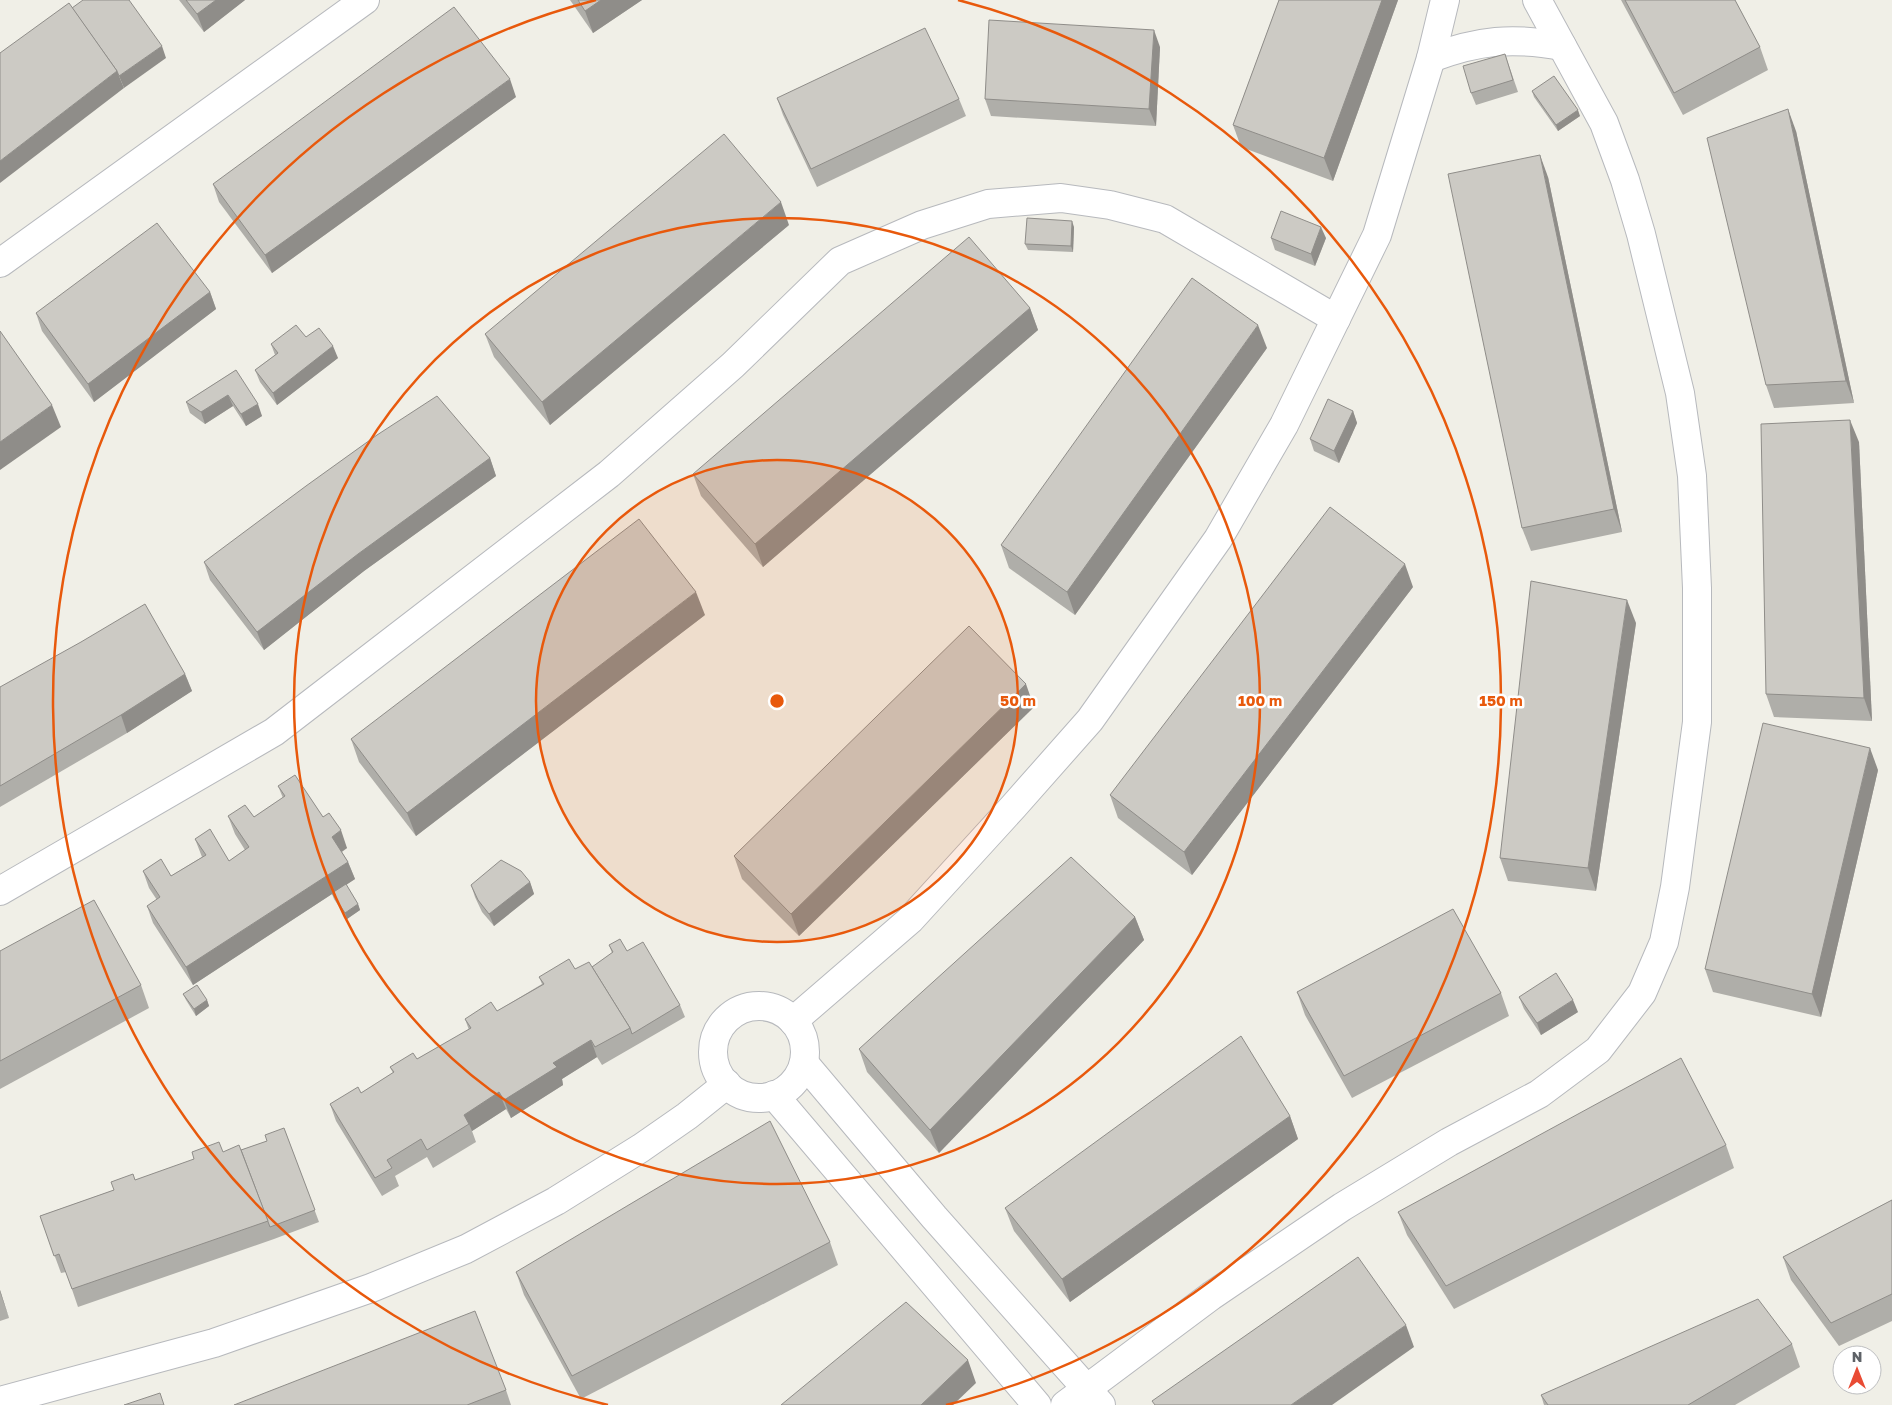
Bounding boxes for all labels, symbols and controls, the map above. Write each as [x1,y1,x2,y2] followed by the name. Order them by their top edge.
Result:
[1000,691,1036,709] text: 50 m
[1238,691,1282,709] text: 100 m
[1479,691,1523,709] text: 150 m
[768,692,786,710] centre of rings
[1832,1345,1882,1395] north arrow
[1852,1348,1862,1365] text: N

